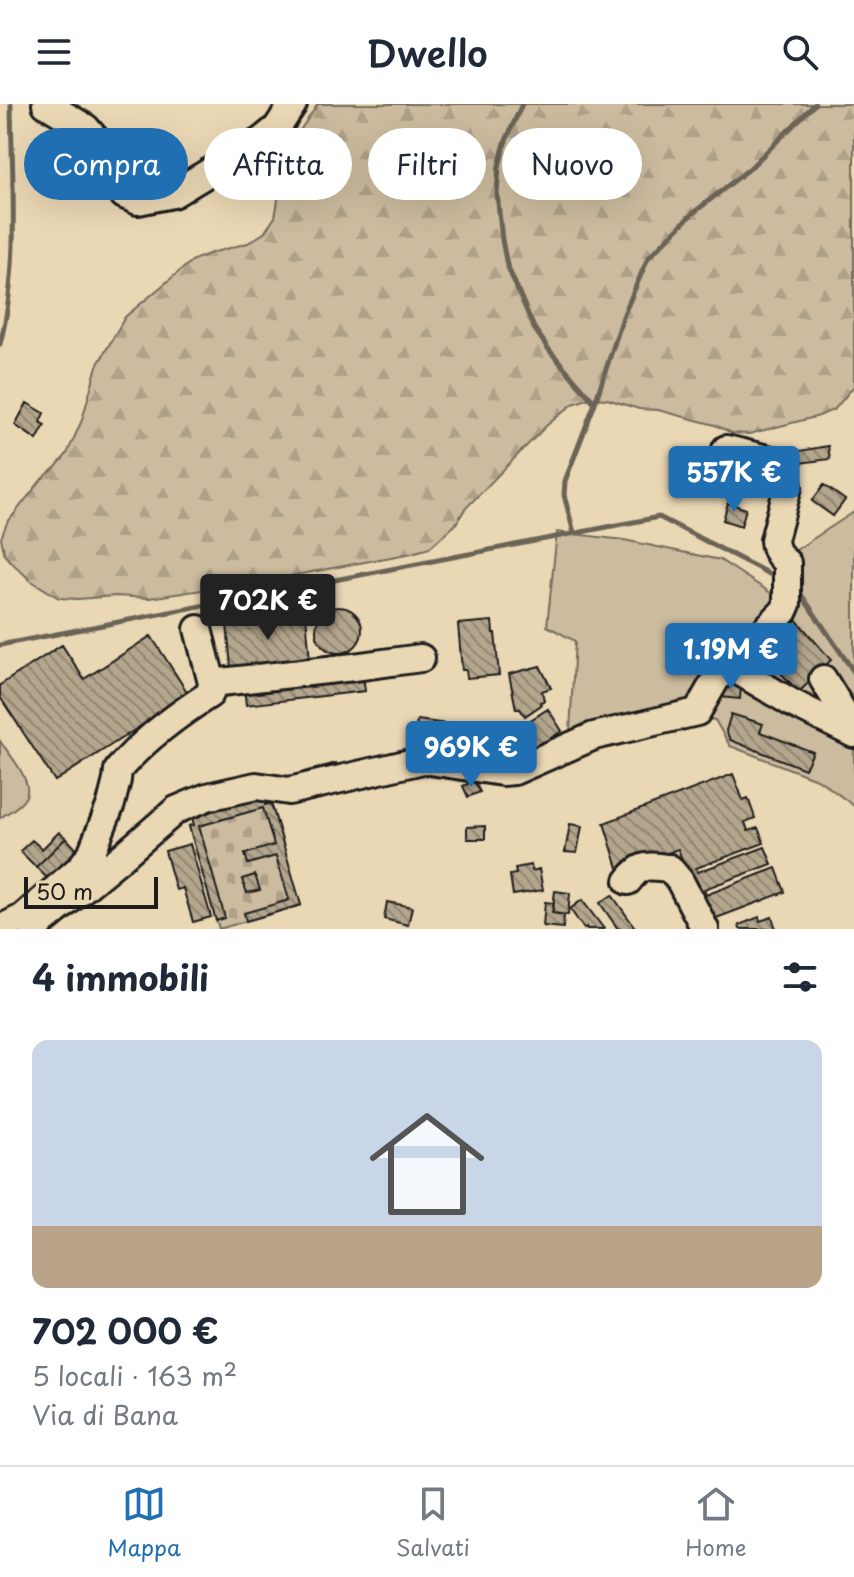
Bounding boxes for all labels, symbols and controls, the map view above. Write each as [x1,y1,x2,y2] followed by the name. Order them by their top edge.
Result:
[366,25,488,79] text: Dwello
[32,30,76,74] icon: menu
[778,30,822,74] icon: search
[24,128,188,200] chip: Compra
[204,128,352,200] chip: Affitta
[368,128,486,200] chip: Filtri
[502,128,642,200] chip: Nuovo
[669,446,799,514] pin: 557K €
[687,452,781,491] text: 557K €
[203,574,333,642] pin: 702K €
[218,580,318,619] text: 702K €
[657,623,805,691] pin: 1.19M €
[683,629,779,668] text: 1.19M €
[406,721,536,789] pin: 969K €
[424,727,518,766] text: 969K €
[24,873,158,909] scale bar
[36,874,93,907] text: 50 m
[32,951,209,1003] text: 4 immobili
[778,955,822,999] icon: filters
[355,1092,499,1236] icon: home
[32,1304,219,1356] text: 702 000 €
[32,1356,237,1395] text: 5 locali · 163 m²
[32,1395,178,1434] text: Via di Bana
[108,1482,181,1563] tab: Mappa
[396,1482,470,1563] tab: Salvati
[685,1482,746,1563] tab: Home

